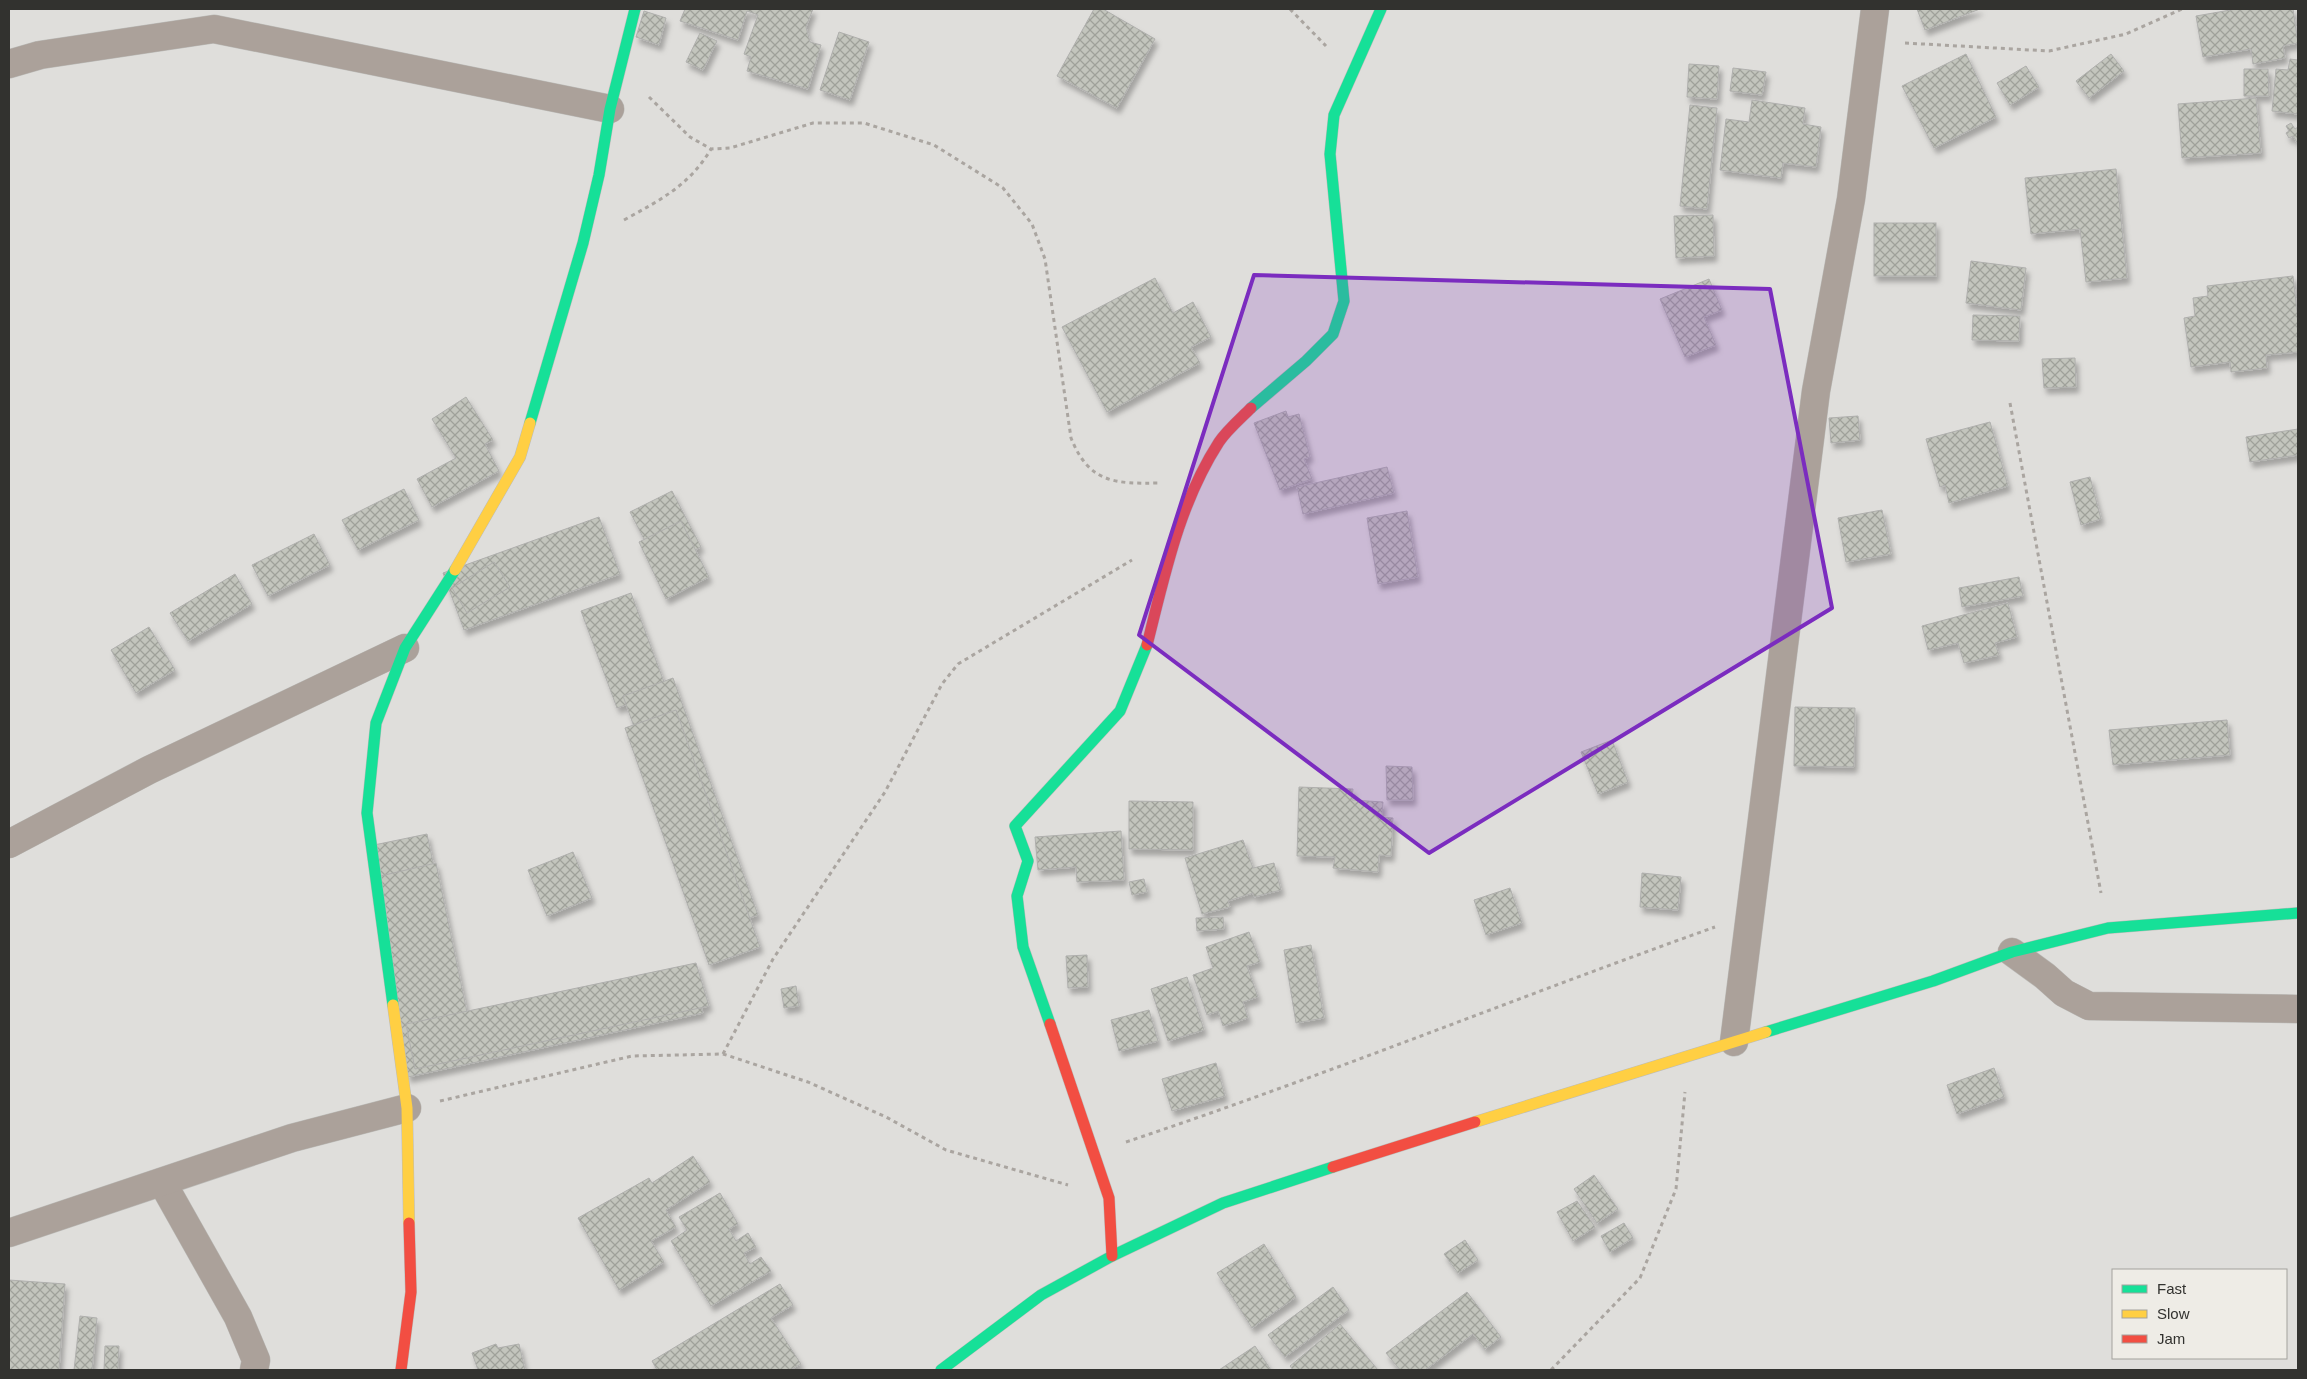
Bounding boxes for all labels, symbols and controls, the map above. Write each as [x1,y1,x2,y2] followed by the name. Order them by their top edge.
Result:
[2112,1269,2287,1359] legend
[2157,1280,2187,1297] text: Fast
[2157,1305,2190,1322] text: Slow
[2157,1330,2185,1347] text: Jam

